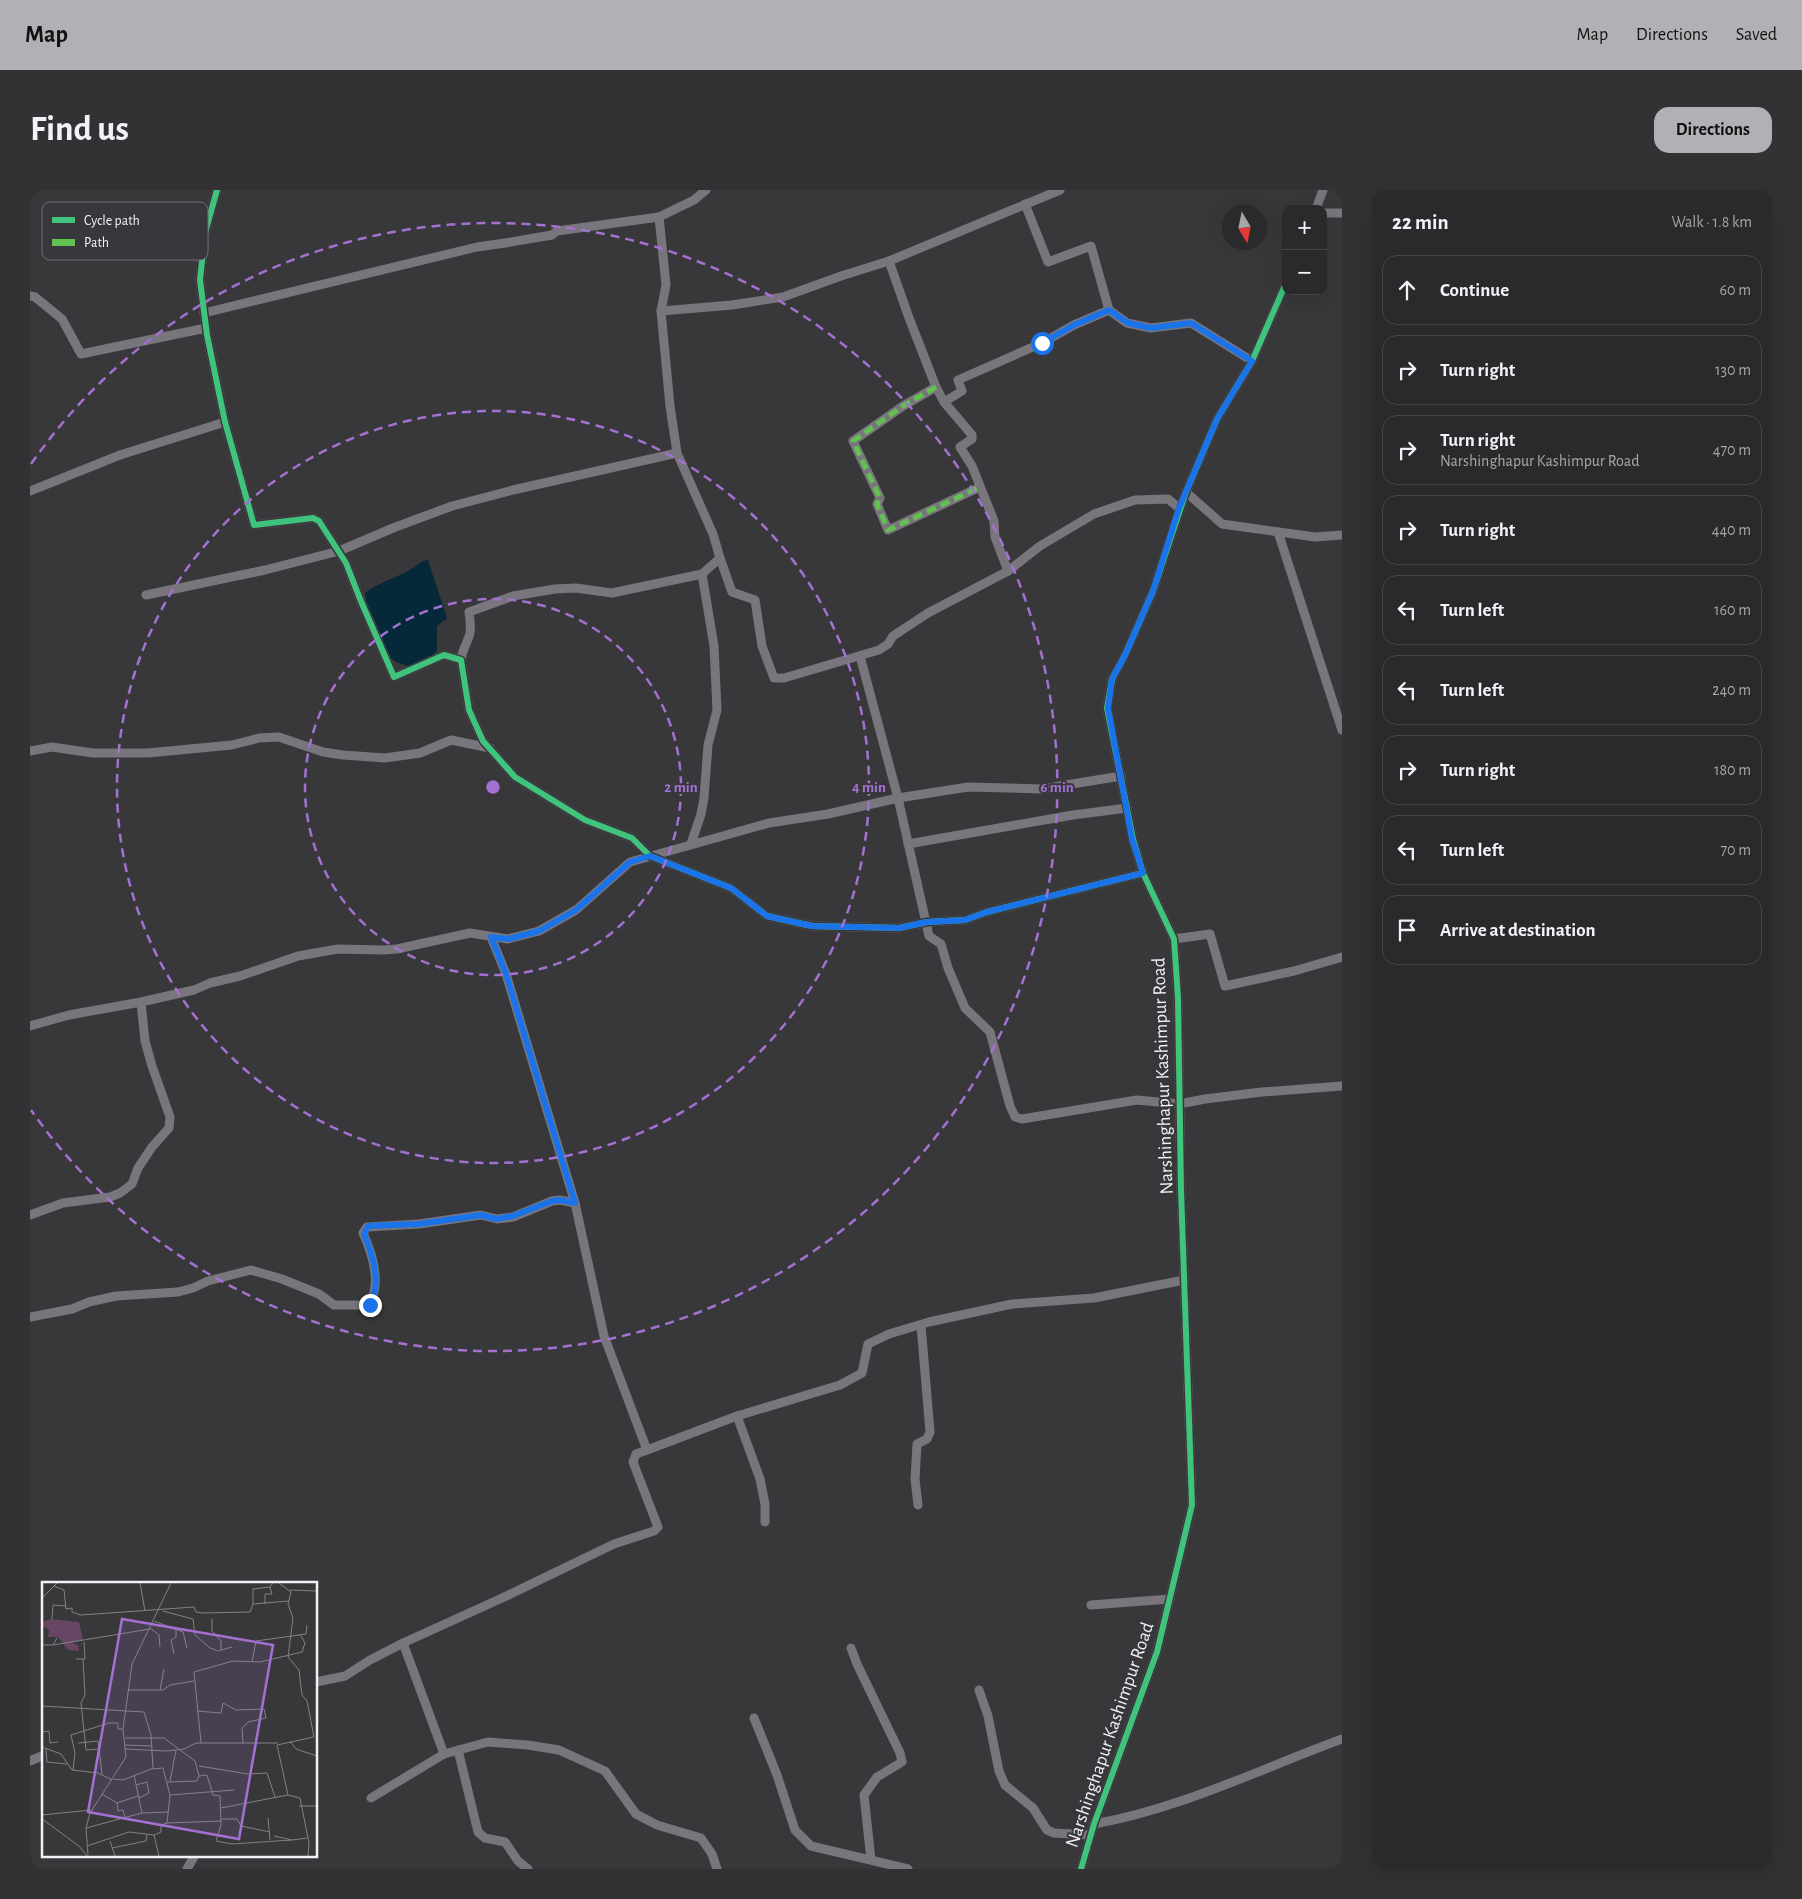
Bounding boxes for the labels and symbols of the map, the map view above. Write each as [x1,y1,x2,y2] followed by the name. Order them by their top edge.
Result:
[42,202,208,260] legend
[1222,205,1267,250] north arrow
[84,214,140,228] text: Cycle path
[84,236,109,250] text: Path
[1031,332,1054,355] route start
[484,778,502,796] centre of rings
[664,780,698,795] text: 2 min
[852,780,886,795] text: 4 min
[1040,780,1074,795] text: 6 min
[1149,957,1177,1195] street label: Narshinghapur Kashimpur Road
[359,1294,382,1317] route end
[42,1582,318,1856] inset map
[1062,1620,1158,1850] street label: Narshinghapur Kashimpur Road

